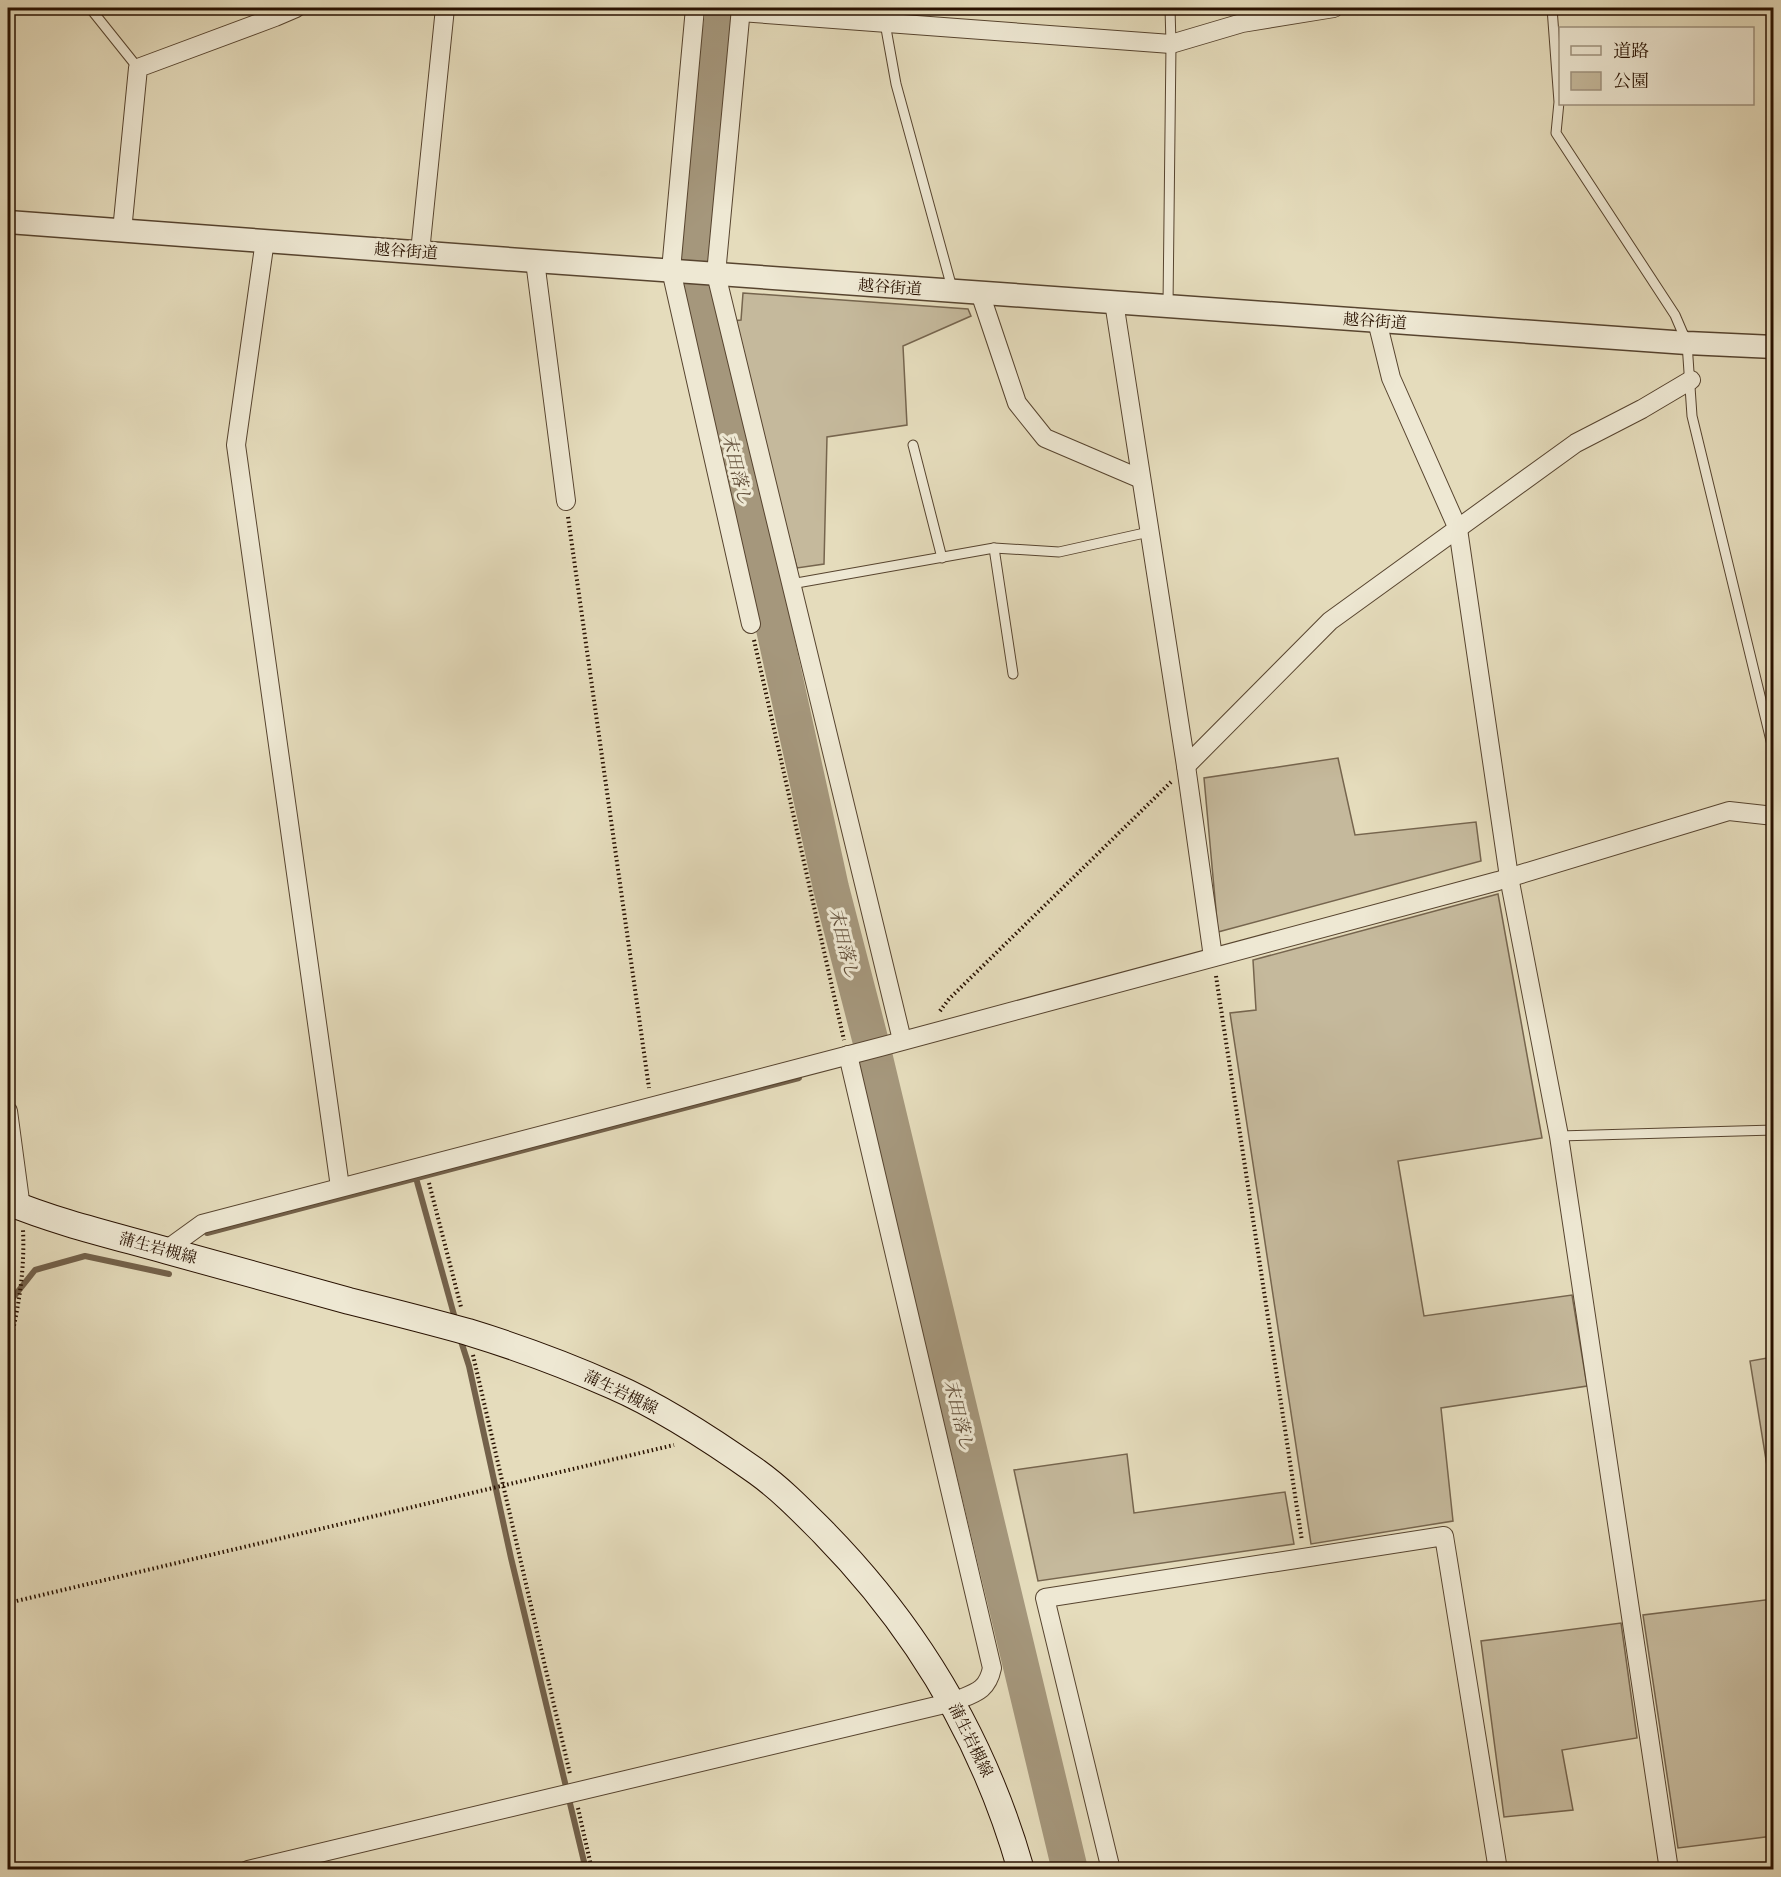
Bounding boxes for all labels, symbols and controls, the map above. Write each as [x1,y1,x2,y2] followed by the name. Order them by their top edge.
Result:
[1559,27,1754,105] legend
[1613,40,1649,62] text: 道路
[1613,70,1649,92] text: 公園
[373,239,439,263] street label: 越谷街道
[857,275,923,299] street label: 越谷街道
[1342,309,1408,333] street label: 越谷街道
[718,431,756,507] water label: 末田落し
[825,905,863,981] water label: 末田落し
[117,1228,199,1268] street label: 蒲生岩槻線
[581,1366,661,1418] street label: 蒲生岩槻線
[940,1377,978,1453] water label: 末田落し
[945,1700,997,1780] street label: 蒲生岩槻線

